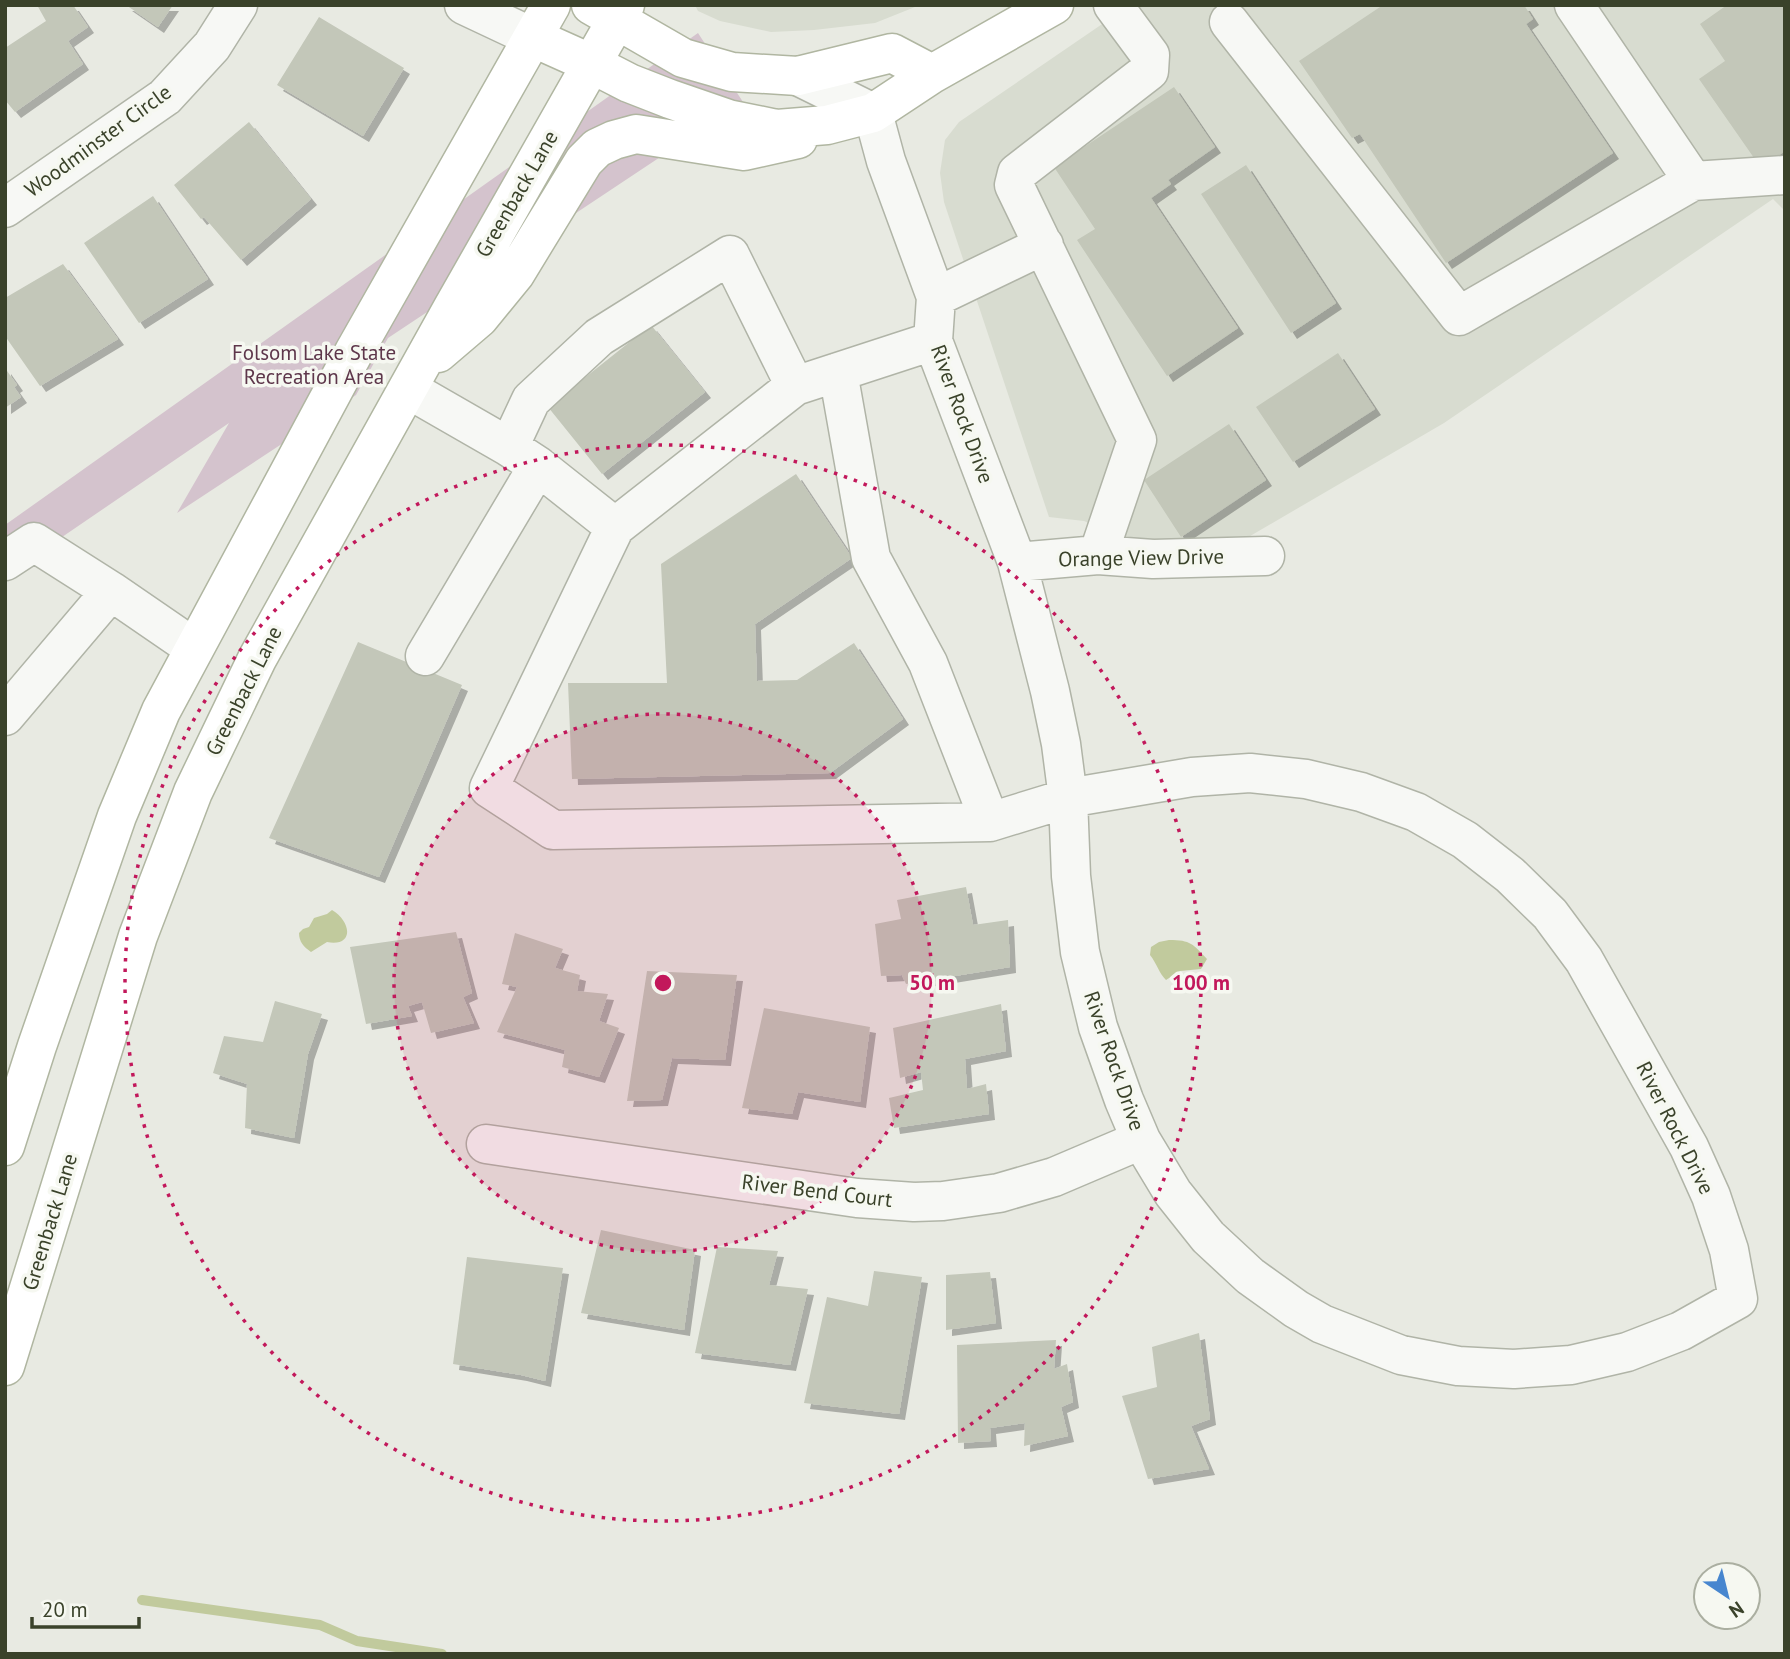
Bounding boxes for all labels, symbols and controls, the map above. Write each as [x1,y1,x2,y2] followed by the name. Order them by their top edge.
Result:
[19,78,176,203] street label: Woodminster Circle
[469,126,564,262] street label: Greenback Lane
[232,339,396,390] park label: Folsom Lake State Recreation Area
[925,341,1000,487] street label: River Rock Drive
[1058,543,1224,572] street label: Orange View Drive
[199,621,288,760] street label: Greenback Lane
[909,969,955,996] text: 50 m
[1172,969,1230,996] text: 100 m
[651,971,675,995] centre of rings
[1078,988,1151,1134] street label: River Rock Drive
[1630,1057,1721,1199] street label: River Rock Drive
[16,1150,83,1294] street label: Greenback Lane
[740,1168,894,1213] street label: River Bend Court
[1692,1561,1762,1631] north arrow
[32,1586,138,1630] scale bar
[42,1596,88,1623] text: 20 m
[1725,1597,1749,1623] text: N

